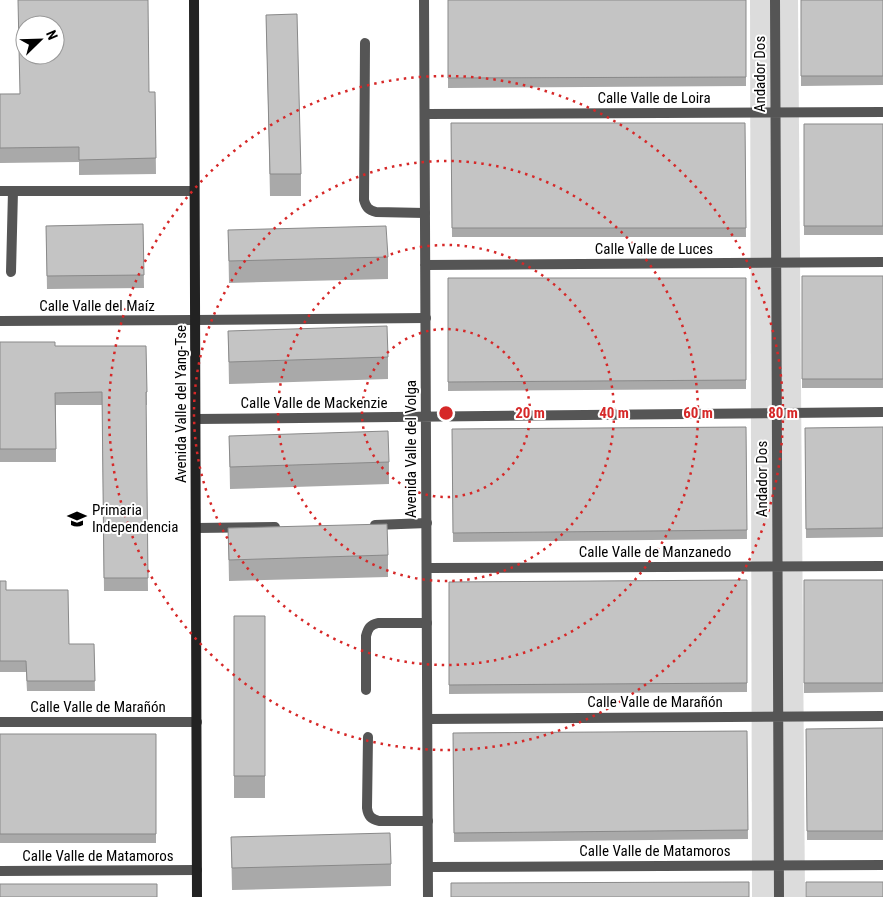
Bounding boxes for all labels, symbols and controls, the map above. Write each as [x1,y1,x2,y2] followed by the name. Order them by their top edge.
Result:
[15,15,65,65] north arrow
[43,28,61,42] text: N
[751,36,769,112] street label: Andador Dos
[597,89,711,107] street label: Calle Valle de Loira
[595,240,713,258] street label: Calle Valle de Luces
[39,297,155,315] street label: Calle Valle del Maíz
[172,325,190,483] street label: Avenida Valle del Yang-Tse
[402,380,420,518] street label: Avenida Valle del Volga
[241,394,388,412] street label: Calle Valle de Mackenzie
[437,404,455,422] centre of rings
[515,404,545,422] text: 20 m
[599,404,629,422] text: 40 m
[683,404,713,422] text: 60 m
[768,404,798,422] text: 80 m
[753,441,771,517] street label: Andador Dos
[92,501,178,536] place label: Primaria Independencia
[66,508,88,530] school or university icon: Primaria Independencia
[579,543,731,561] street label: Calle Valle de Manzanedo
[587,693,723,711] street label: Calle Valle de Marañón
[30,698,166,716] street label: Calle Valle de Marañón
[579,842,731,860] street label: Calle Valle de Matamoros
[22,847,174,865] street label: Calle Valle de Matamoros

